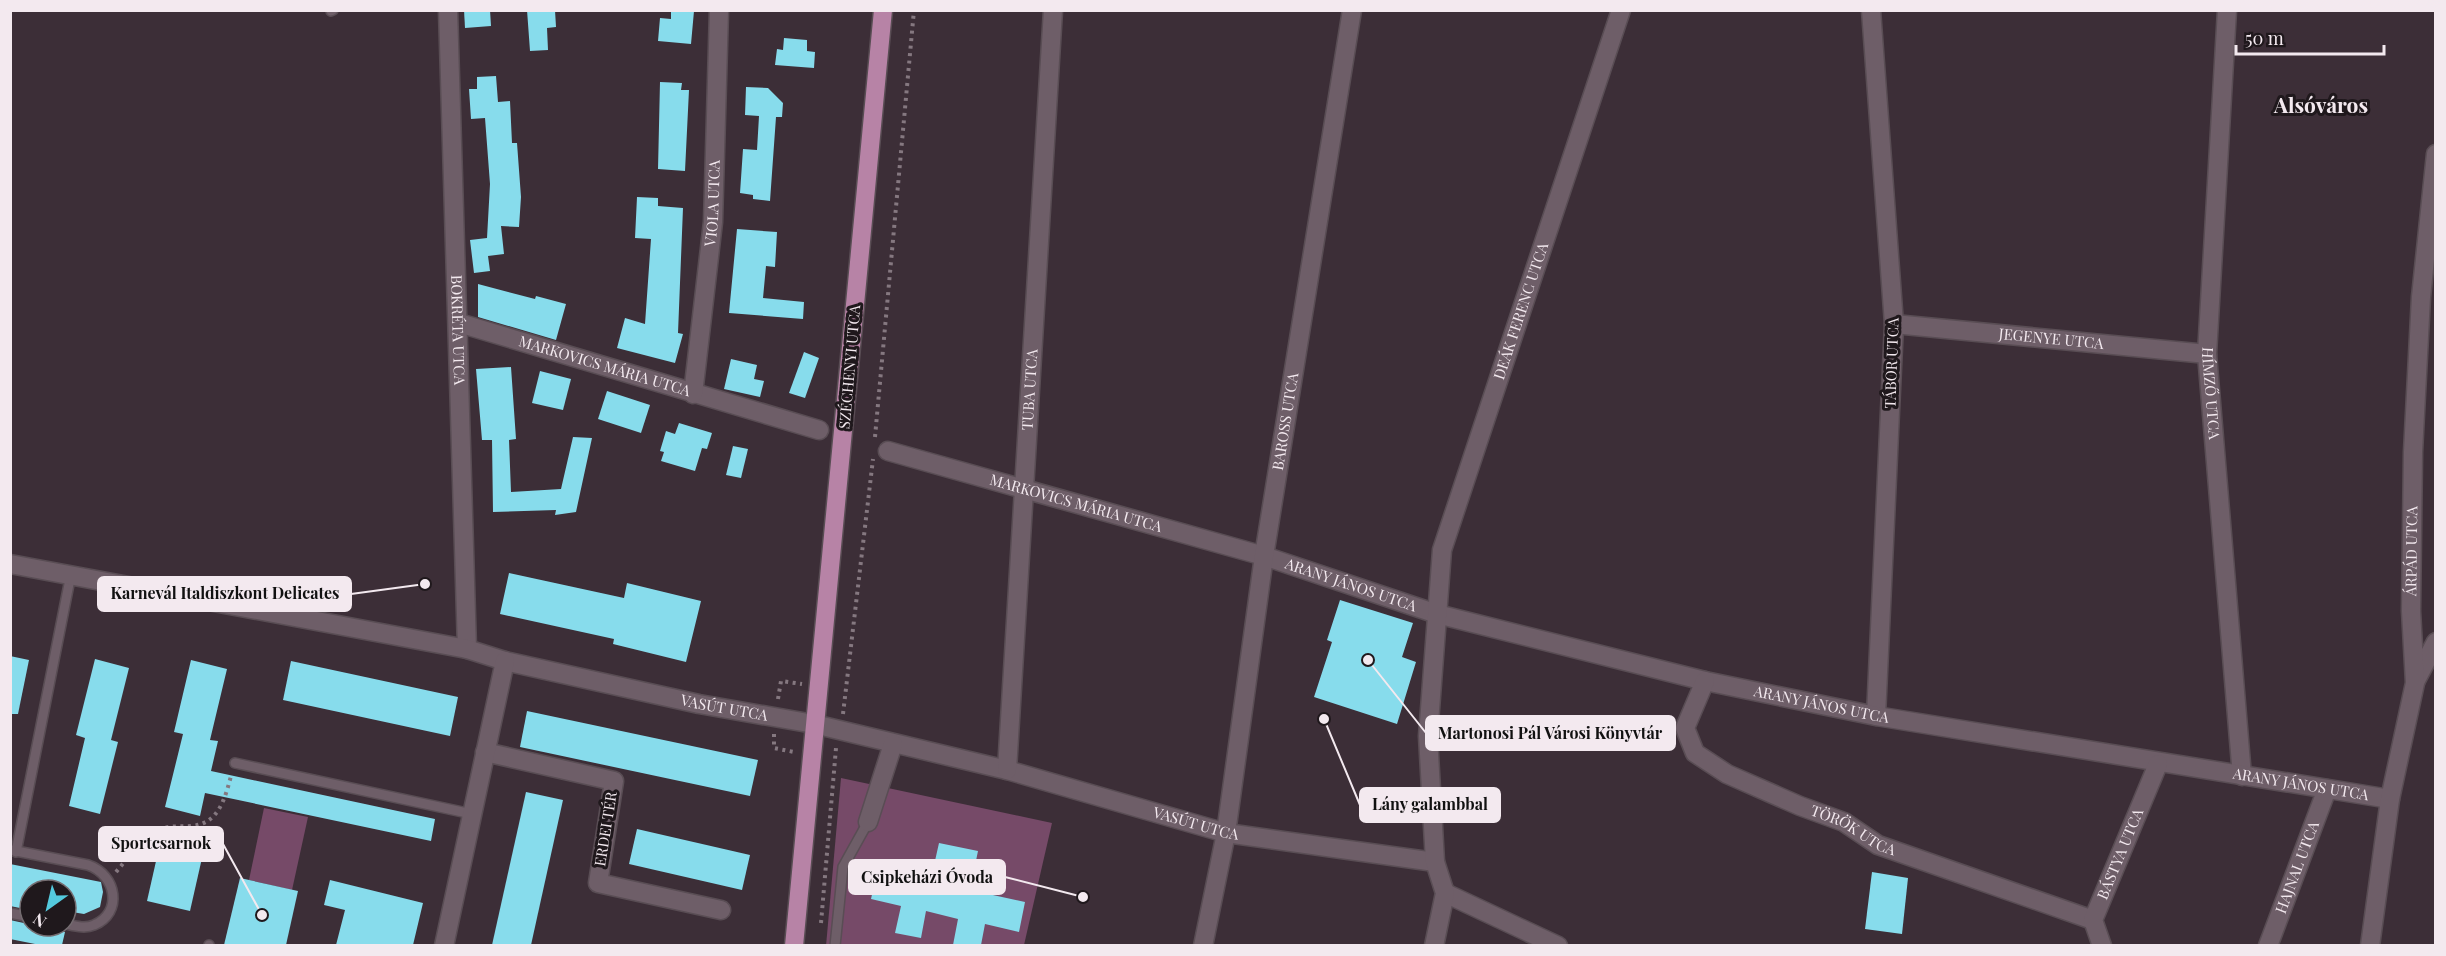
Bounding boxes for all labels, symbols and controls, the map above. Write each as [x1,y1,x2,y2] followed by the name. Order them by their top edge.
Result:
[2236,18,2384,56] scale bar
[2245,26,2284,50] text: 50 m
[2273,90,2368,118] district label: Alsóváros
[699,159,724,248] street label: VIOLA UTCA
[1488,239,1552,382] street label: DEÁK FERENC UTCA
[447,274,470,386] street label: BOKRÉTA UTCA
[834,303,864,430] street label: SZÉCHENYI UTCA
[1879,317,1903,409] street label: TÁBOR UTCA
[1997,323,2105,353] street label: JEGENYE UTCA
[517,330,694,400] street label: MARKOVICS MÁRIA UTCA
[2198,347,2225,441] street label: HÍMZŐ UTCA
[1017,348,1041,431] street label: TUBA UTCA
[1267,371,1302,472] street label: BAROSS UTCA
[988,469,1165,536] street label: MARKOVICS MÁRIA UTCA
[2400,505,2421,597] street label: ÁRPÁD UTCA
[1282,553,1420,616] street label: ARANY JÁNOS UTCA
[98,577,351,611] callout: Karnevál Italdiszkont Delicates
[111,582,339,603] text: Karnevál Italdiszkont Delicates
[1751,680,1891,727] street label: ARANY JÁNOS UTCA
[678,689,770,725] street label: VASÚT UTCA
[1426,716,1675,750] callout: Martonosi Pál Városi Könyvtár
[1438,722,1663,743] text: Martonosi Pál Városi Könyvtár
[2231,763,2371,805] street label: ARANY JÁNOS UTCA
[1360,788,1500,822] callout: Lány galambbal
[589,790,621,868] street label: ERDEI TÉR
[1372,793,1488,814] text: Lány galambbal
[1808,800,1899,860] street label: TÖRÖK UTCA
[1150,801,1241,844] street label: VASÚT UTCA
[2092,805,2148,902] street label: BÁSTYA UTCA
[2270,817,2323,916] street label: HAJNAL UTCA
[99,827,223,861] callout: Sportcsarnok
[111,832,212,853] text: Sportcsarnok
[849,860,1005,894] callout: Csipkeházi Óvoda
[861,866,994,887] text: Csipkeházi Óvoda
[18,878,78,938] north arrow
[28,909,50,933] text: N

